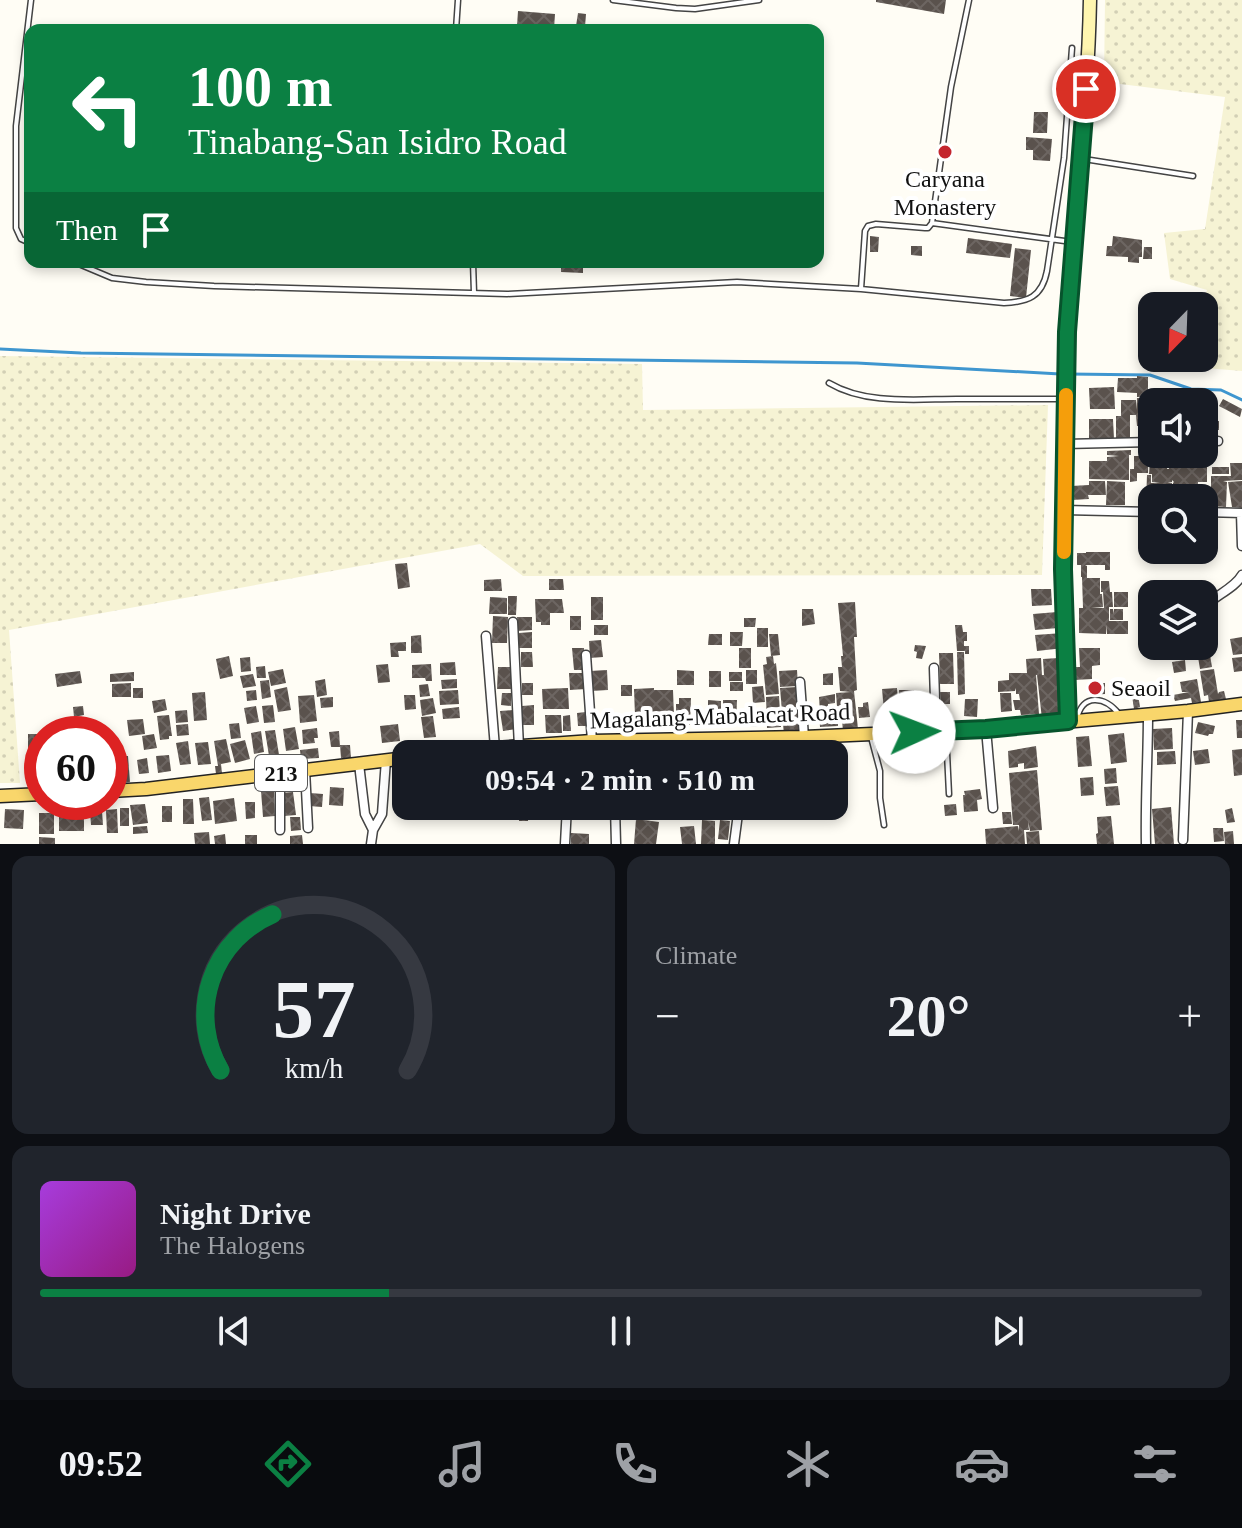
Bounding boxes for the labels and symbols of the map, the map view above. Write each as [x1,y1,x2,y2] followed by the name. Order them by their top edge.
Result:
[1052,55,1120,123] pin
[936,143,954,161] marker: Caryana Monastery
[894,166,996,220] place label: Caryana Monastery
[1138,292,1218,372] north arrow
[1111,675,1171,701] place label: Seaoil
[1086,679,1104,697] marker: Seaoil
[872,690,956,774] position arrow
[589,698,851,734] street label: Magalang-Mabalacat Road
[24,716,128,820] speed limit sign: 60
[255,755,307,791] road number: 213

